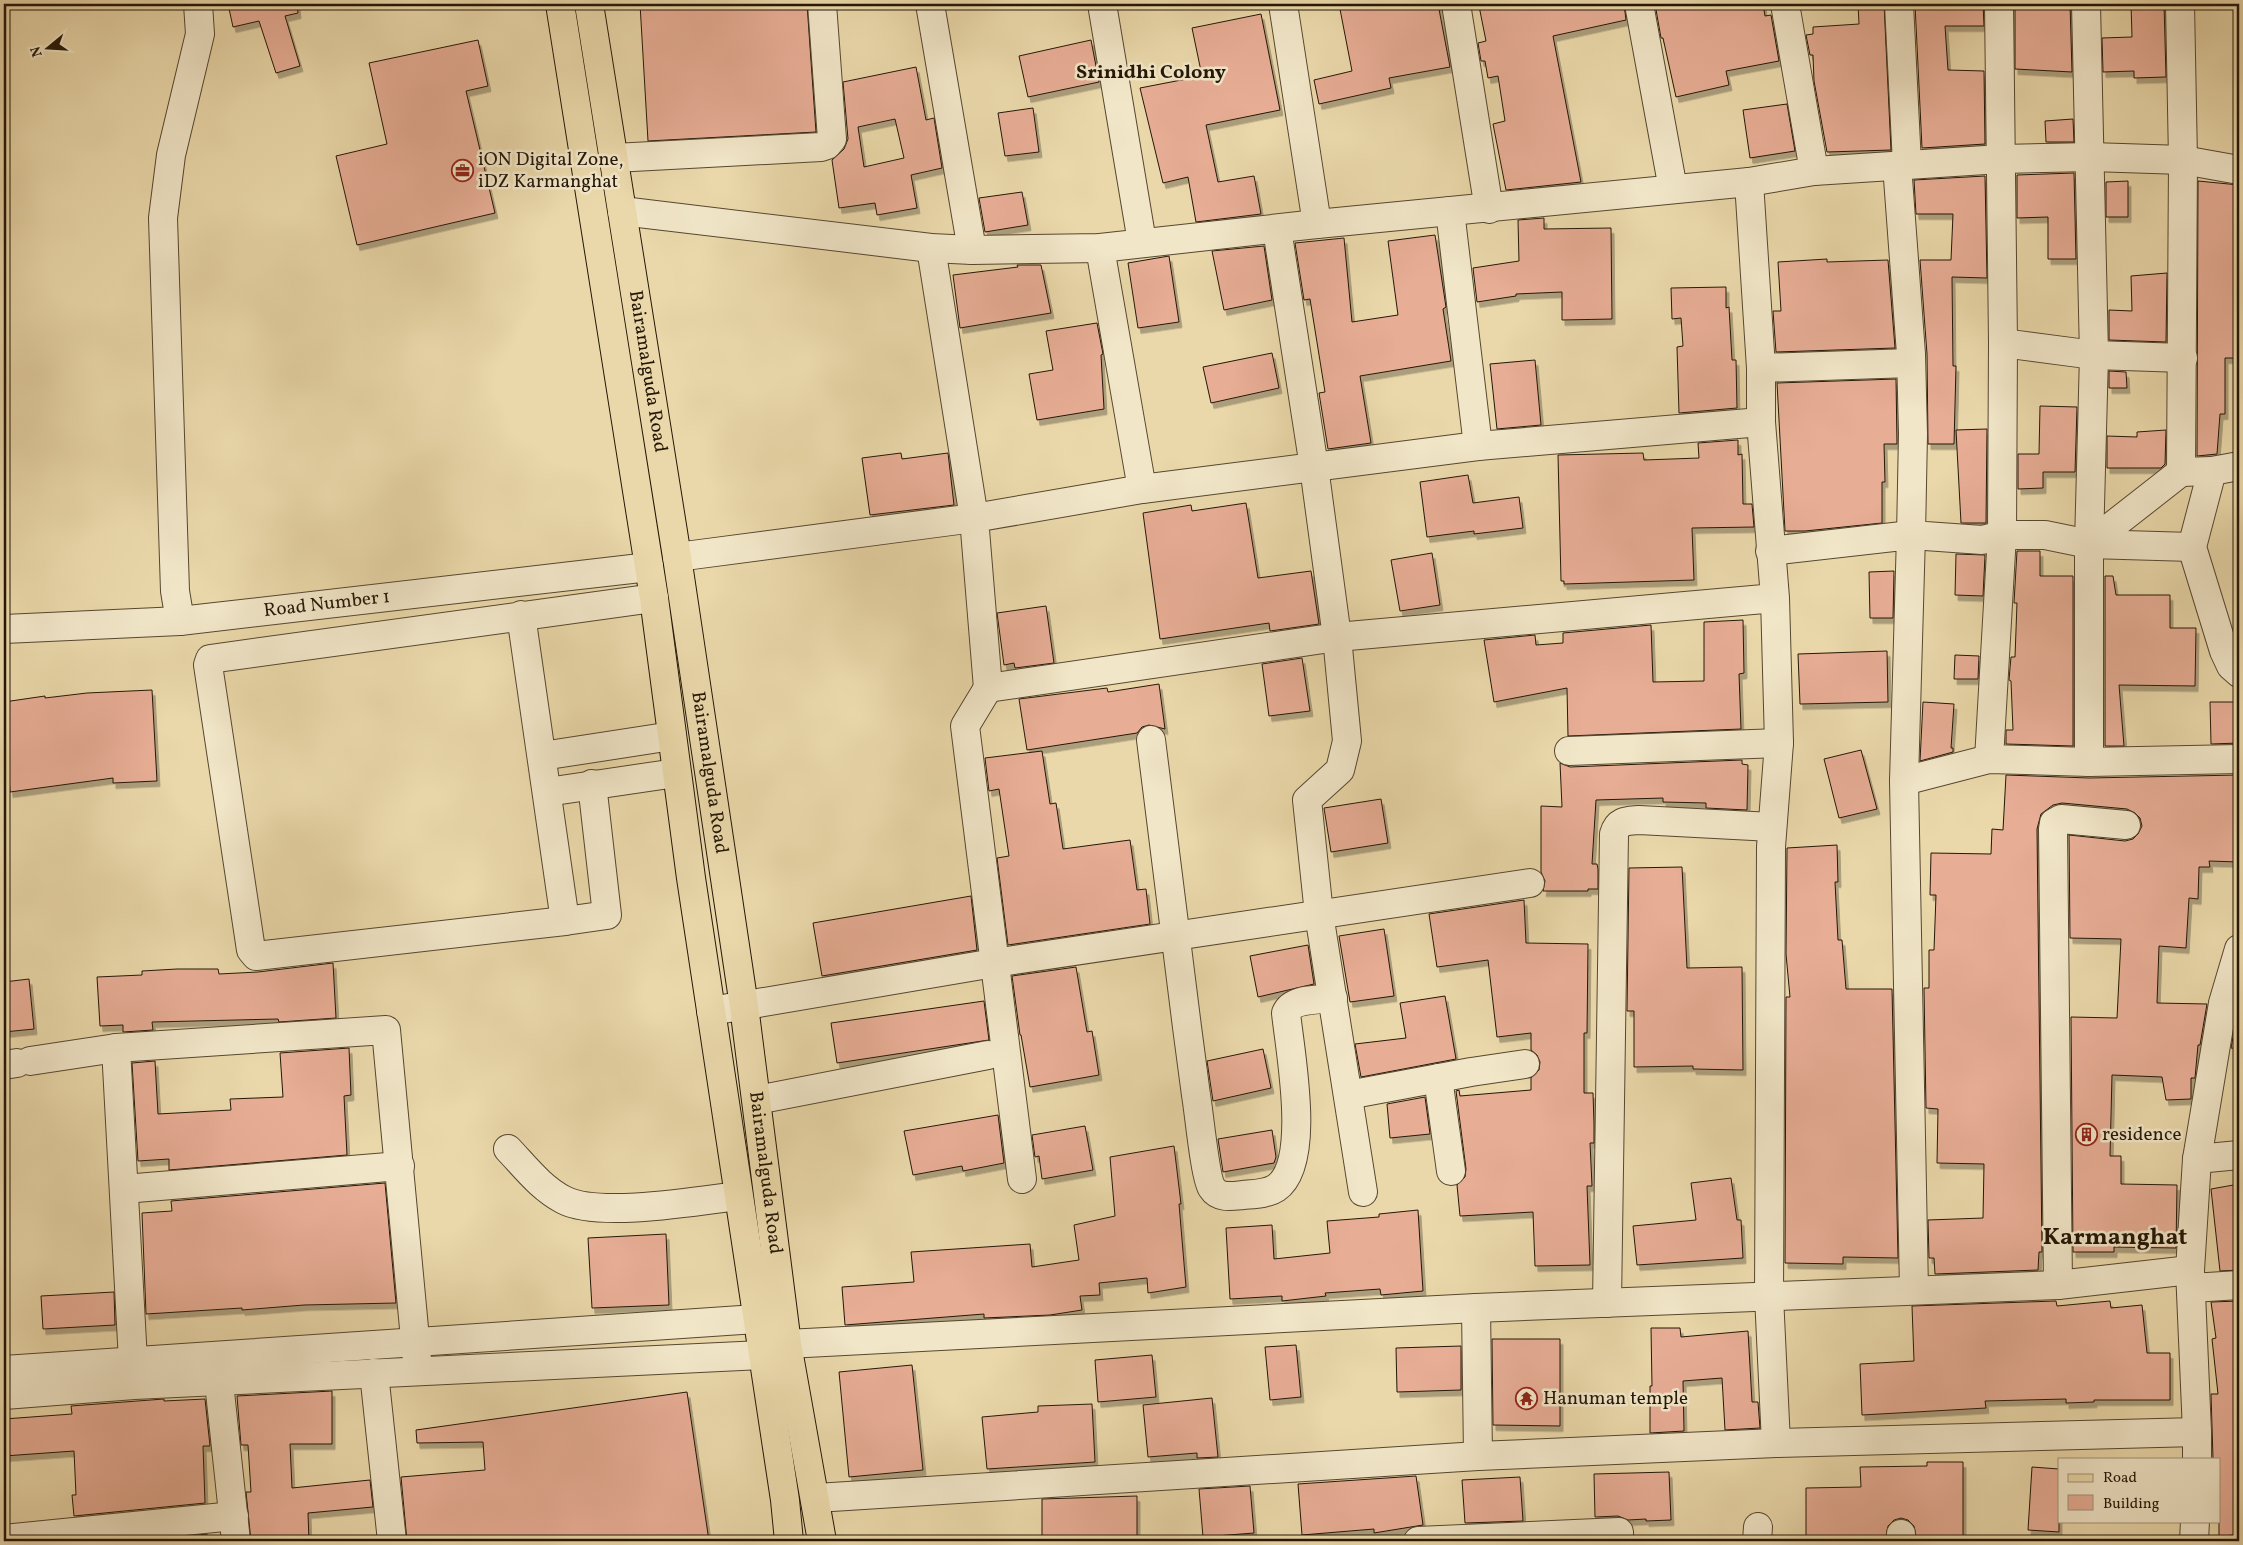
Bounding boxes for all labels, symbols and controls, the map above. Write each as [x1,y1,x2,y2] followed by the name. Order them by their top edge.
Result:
[22,22,72,72] north arrow
[26,44,48,59] text: N
[1076,59,1226,87] district label: Srinidhi Colony
[478,147,624,195] place label: iON Digital Zone, iDZ Karmanghat
[450,159,474,183] office icon: iON Digital Zone, iDZ Karmanghat
[622,288,673,454] street label: Bairamalguda Road
[262,584,391,624] street label: Road Number 1
[684,690,734,856] street label: Bairamalguda Road
[742,1090,788,1256] street label: Bairamalguda Road
[2102,1122,2181,1148] place label: residence
[2074,1123,2098,1147] building icon: residence
[2043,1221,2187,1255] district label: Karmanghat
[1543,1386,1688,1412] place label: Hanuman temple
[1515,1387,1539,1411] temple icon: Hanuman temple
[2058,1458,2220,1522] legend
[2103,1468,2137,1489] text: Road
[2103,1494,2160,1515] text: Building

